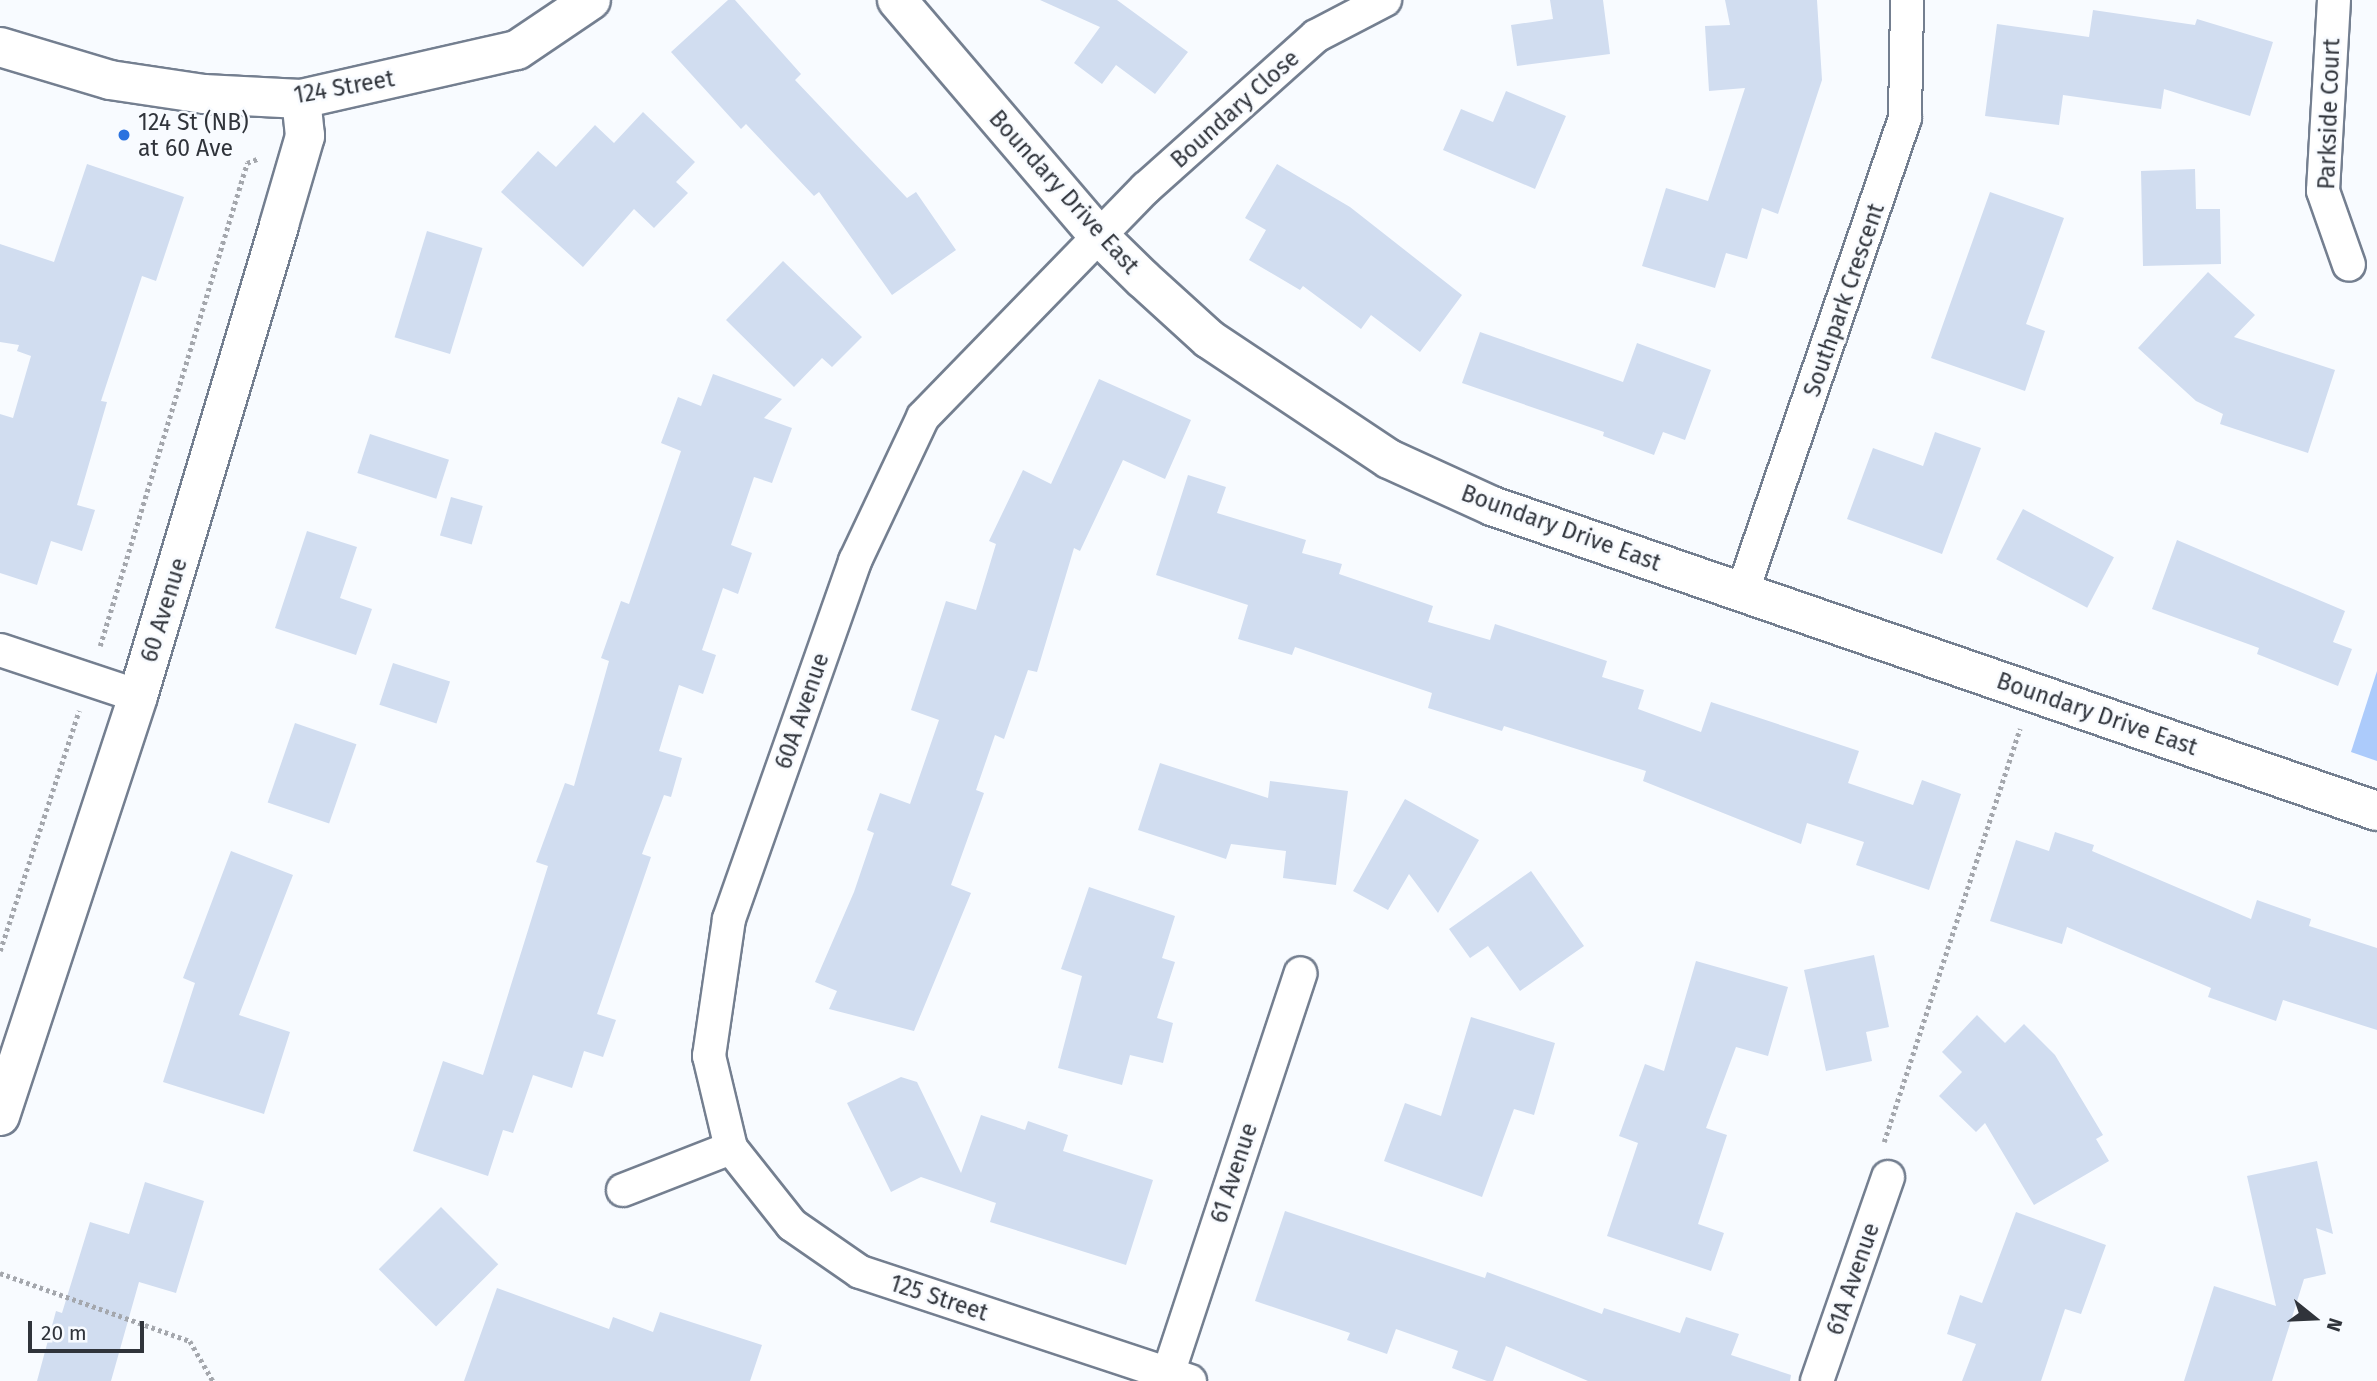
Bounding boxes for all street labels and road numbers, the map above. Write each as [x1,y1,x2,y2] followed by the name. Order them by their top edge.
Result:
[2313,38,2345,190] street label: Parkside Court
[1165,44,1305,174] street label: Boundary Close
[292,65,396,109] street label: 124 Street
[983,105,1145,279] street label: Boundary Drive East
[1798,200,1890,400] street label: Southpark Crescent
[1458,479,1664,577] street label: Boundary Drive East
[135,555,193,665] street label: 60 Avenue
[769,649,835,773] street label: 60A Avenue
[1993,667,2201,761] street label: Boundary Drive East
[1205,1120,1263,1226] street label: 61 Avenue
[1821,1219,1885,1339] street label: 61A Avenue
[887,1269,991,1327] street label: 125 Street

